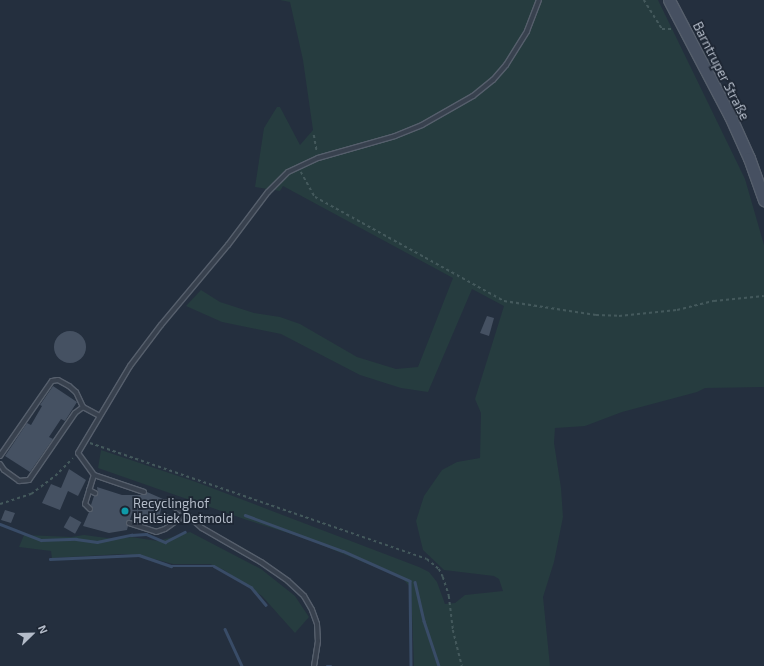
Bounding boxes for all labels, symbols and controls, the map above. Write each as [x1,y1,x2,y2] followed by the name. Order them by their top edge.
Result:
[689,19,753,123] street label: Barntruper Straße
[133,496,233,527] place label: Recyclinghof Hellsiek Detmold
[120,506,130,516] marker: Recyclinghof Hellsiek Detmold
[12,614,52,654] north arrow
[36,623,51,635] text: N

